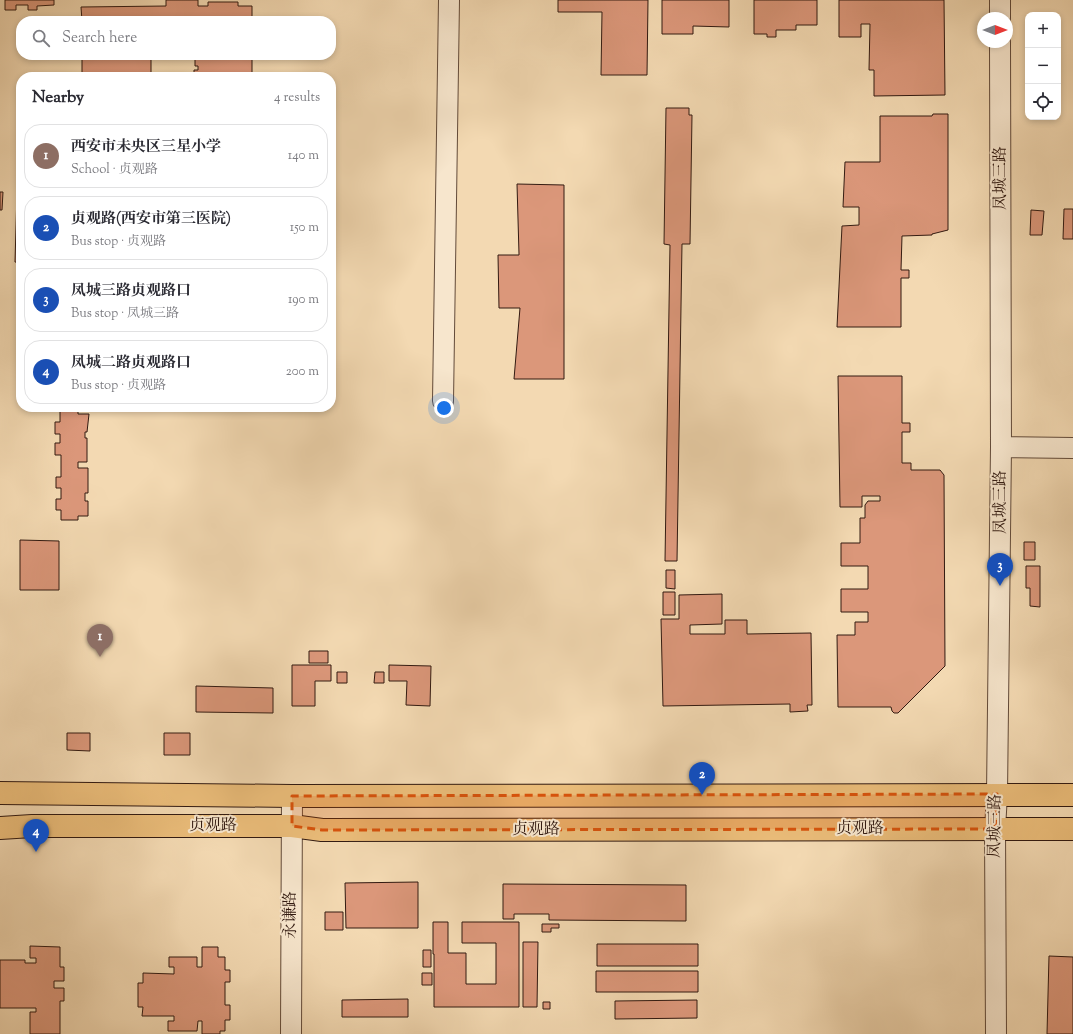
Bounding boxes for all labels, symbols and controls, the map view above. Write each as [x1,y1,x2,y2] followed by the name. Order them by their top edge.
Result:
[977,12,1013,48] north arrow
[1025,12,1061,120] map controls
[1025,12,1061,48] button: +
[16,16,336,60] search box
[30,27,52,49] icon: search
[62,28,137,49] text: Search here
[1025,48,1061,84] button: −
[1025,84,1061,120] button: locate
[32,86,84,110] text: Nearby
[274,89,320,107] text: 4 results
[71,137,221,158] text: 西安市未央区三星小学
[990,146,1013,210] street label: 凤城三路
[44,147,48,165] text: 1
[288,147,319,165] text: 140 m
[71,161,158,179] text: School · 贞观路
[71,209,231,230] text: 贞观路(西安市第三医院)
[43,219,49,237] text: 2
[290,219,319,237] text: 150 m
[71,233,166,251] text: Bus stop · 贞观路
[71,281,191,302] text: 凤城三路贞观路口
[43,291,49,309] text: 3
[288,291,319,309] text: 190 m
[71,305,179,323] text: Bus stop · 凤城三路
[71,353,191,374] text: 凤城二路贞观路口
[43,363,49,381] text: 4
[286,363,319,381] text: 200 m
[71,377,166,395] text: Bus stop · 贞观路
[434,398,454,418] your location
[990,470,1013,534] street label: 凤城三路
[987,553,1013,586] pin: 3
[87,624,113,657] pin: 1
[689,762,715,795] pin: 2
[984,794,1008,858] street label: 凤城三路
[189,815,237,838] street label: 贞观路
[836,818,884,841] street label: 贞观路
[23,819,49,852] pin: 4
[512,819,560,842] street label: 贞观路
[280,891,303,939] street label: 永谦路

